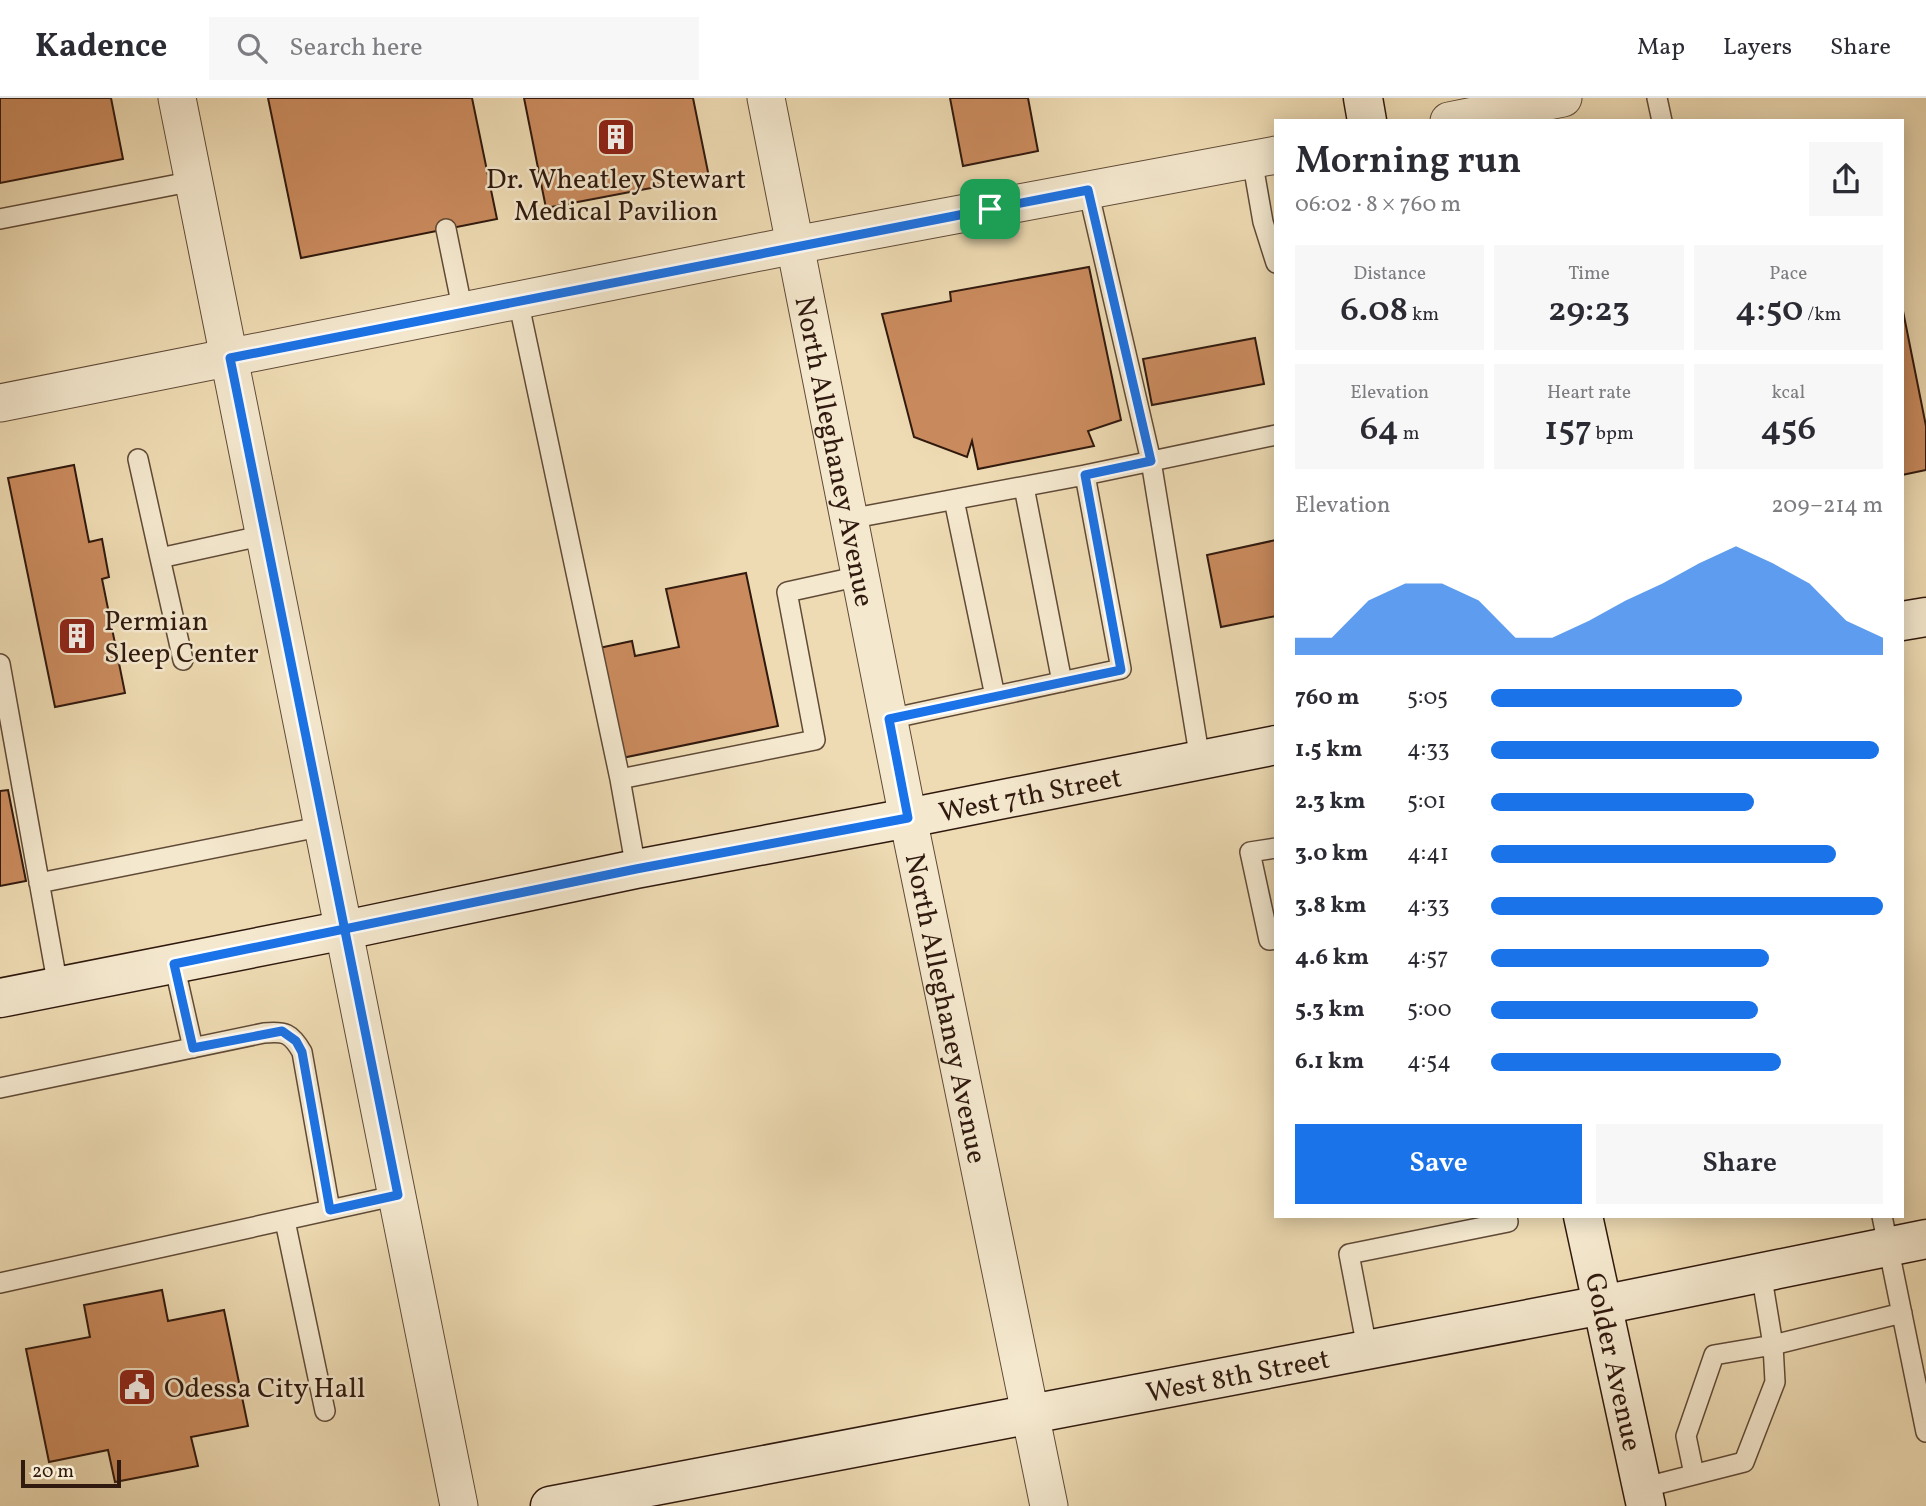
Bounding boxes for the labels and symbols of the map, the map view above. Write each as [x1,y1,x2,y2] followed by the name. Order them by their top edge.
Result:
[595,116,637,158] building icon: Dr. Wheatley Stewart Medical Pavilion
[486,161,746,232] place label: Dr. Wheatley Stewart Medical Pavilion
[960,179,1020,239] pin
[784,293,883,610] street label: North Alleghaney Avenue
[104,603,259,674] place label: Permian Sleep Center
[56,615,98,657] building icon: Permian Sleep Center
[936,759,1125,833] street label: West 7th Street
[894,850,995,1167] street label: North Alleghaney Avenue
[1574,1269,1651,1455] street label: Golder Avenue
[1143,1340,1333,1414] street label: West 8th Street
[116,1366,158,1408] public building icon: Odessa City Hall
[164,1370,365,1409] place label: Odessa City Hall
[21,1457,121,1489] scale bar

